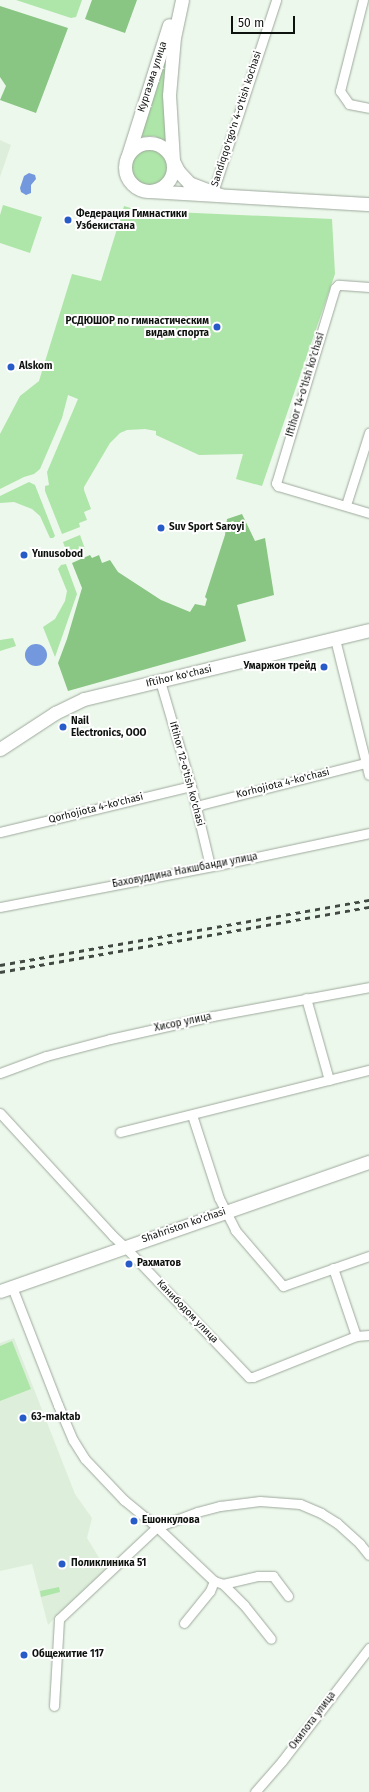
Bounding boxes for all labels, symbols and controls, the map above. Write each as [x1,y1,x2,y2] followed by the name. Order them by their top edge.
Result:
[233,8,297,34] scale bar
[238,16,264,30] text: 50 m
[136,40,170,114] street label: Кургазма улица
[209,50,265,188] street label: Sandiqqo'rgo'n 4-o'tish kochasi
[76,208,187,232] place label: Федерация Гимнастики Узбекистана
[63,215,73,225] marker: Федерация Гимнастики Узбекистана
[66,315,209,338] place label: РСДЮШОР по гимнастическим видам спорта
[212,322,222,332] marker: РСДЮШОР по гимнастическим видам спорта
[284,331,328,439] street label: Iftihor 14-o'tish ko'chasi
[19,361,52,373] place label: Alskom
[6,362,16,372] marker: Alskom
[169,522,244,534] place label: Suv Sport Saroyi
[156,523,166,533] marker: Suv Sport Saroyi
[32,549,83,561] place label: Yunusobod
[19,550,29,560] marker: Yunusobod
[243,661,316,673] place label: Умаржон трейд
[319,662,329,672] marker: Умаржон трейд
[145,664,213,690] street label: Iftihor ko'chasi
[71,715,147,738] place label: Nail Electronics, ООО
[166,720,206,828] street label: Iftihor 12-o'tish ko'chasi
[58,722,68,732] marker: Nail Electronics, ООО
[235,767,331,801] street label: Korhojiota 4-ko'chasi
[47,791,145,827] street label: Qorhojiota 4-ko'chasi
[111,851,259,891] street label: Баховуддина Накшбанди улица
[153,1011,213,1035] street label: Хисор улица
[140,1206,228,1246] street label: Shahriston ko'chasi
[137,1258,181,1270] place label: Рахматов
[124,1259,134,1269] marker: Рахматов
[154,1278,220,1346] street label: Канибодом улица
[31,1412,80,1424] place label: 63-maktab
[18,1413,28,1423] marker: 63-maktab
[142,1515,200,1527] place label: Ешонкулова
[129,1516,139,1526] marker: Ешонкулова
[56,1558,68,1570] marker: Поликлиника 51
[71,1558,146,1570] place label: Поликлиника 51
[32,1649,104,1661] place label: Общежитие 117
[19,1650,29,1660] marker: Общежитие 117
[287,1690,339,1752] street label: Окилота улица

